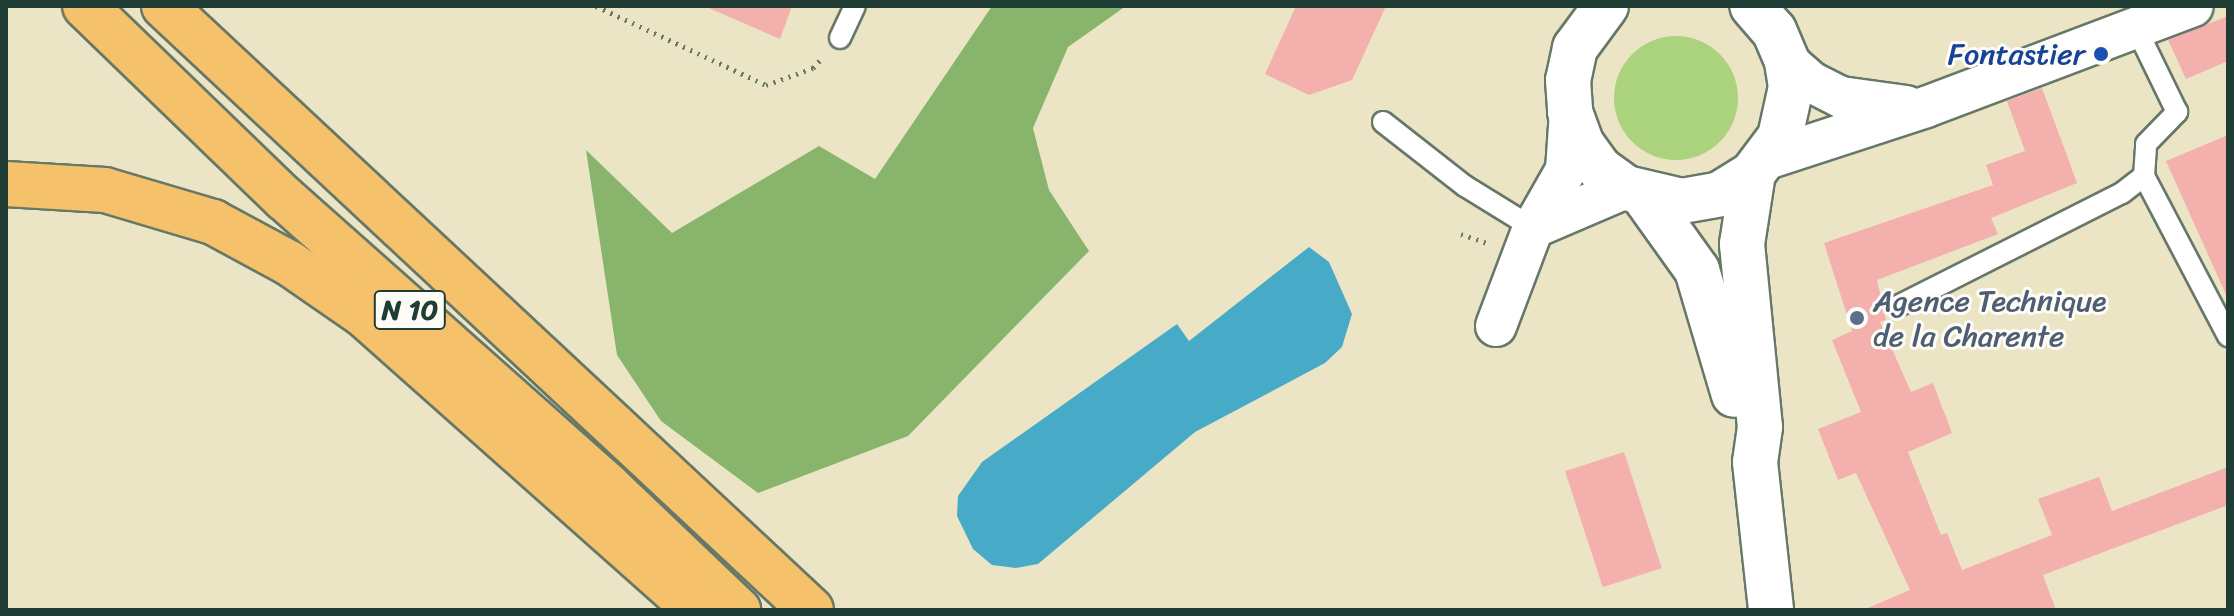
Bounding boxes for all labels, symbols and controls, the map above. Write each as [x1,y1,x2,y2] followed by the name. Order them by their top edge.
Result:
[1948,36,2085,72] place label: Fontastier
[2092,45,2110,63] marker: Fontastier
[1873,283,2108,354] place label: Agence Technique de la Charente
[372,286,448,334] road number: N 10
[1848,309,1866,327] marker: Agence Technique de la Charente

